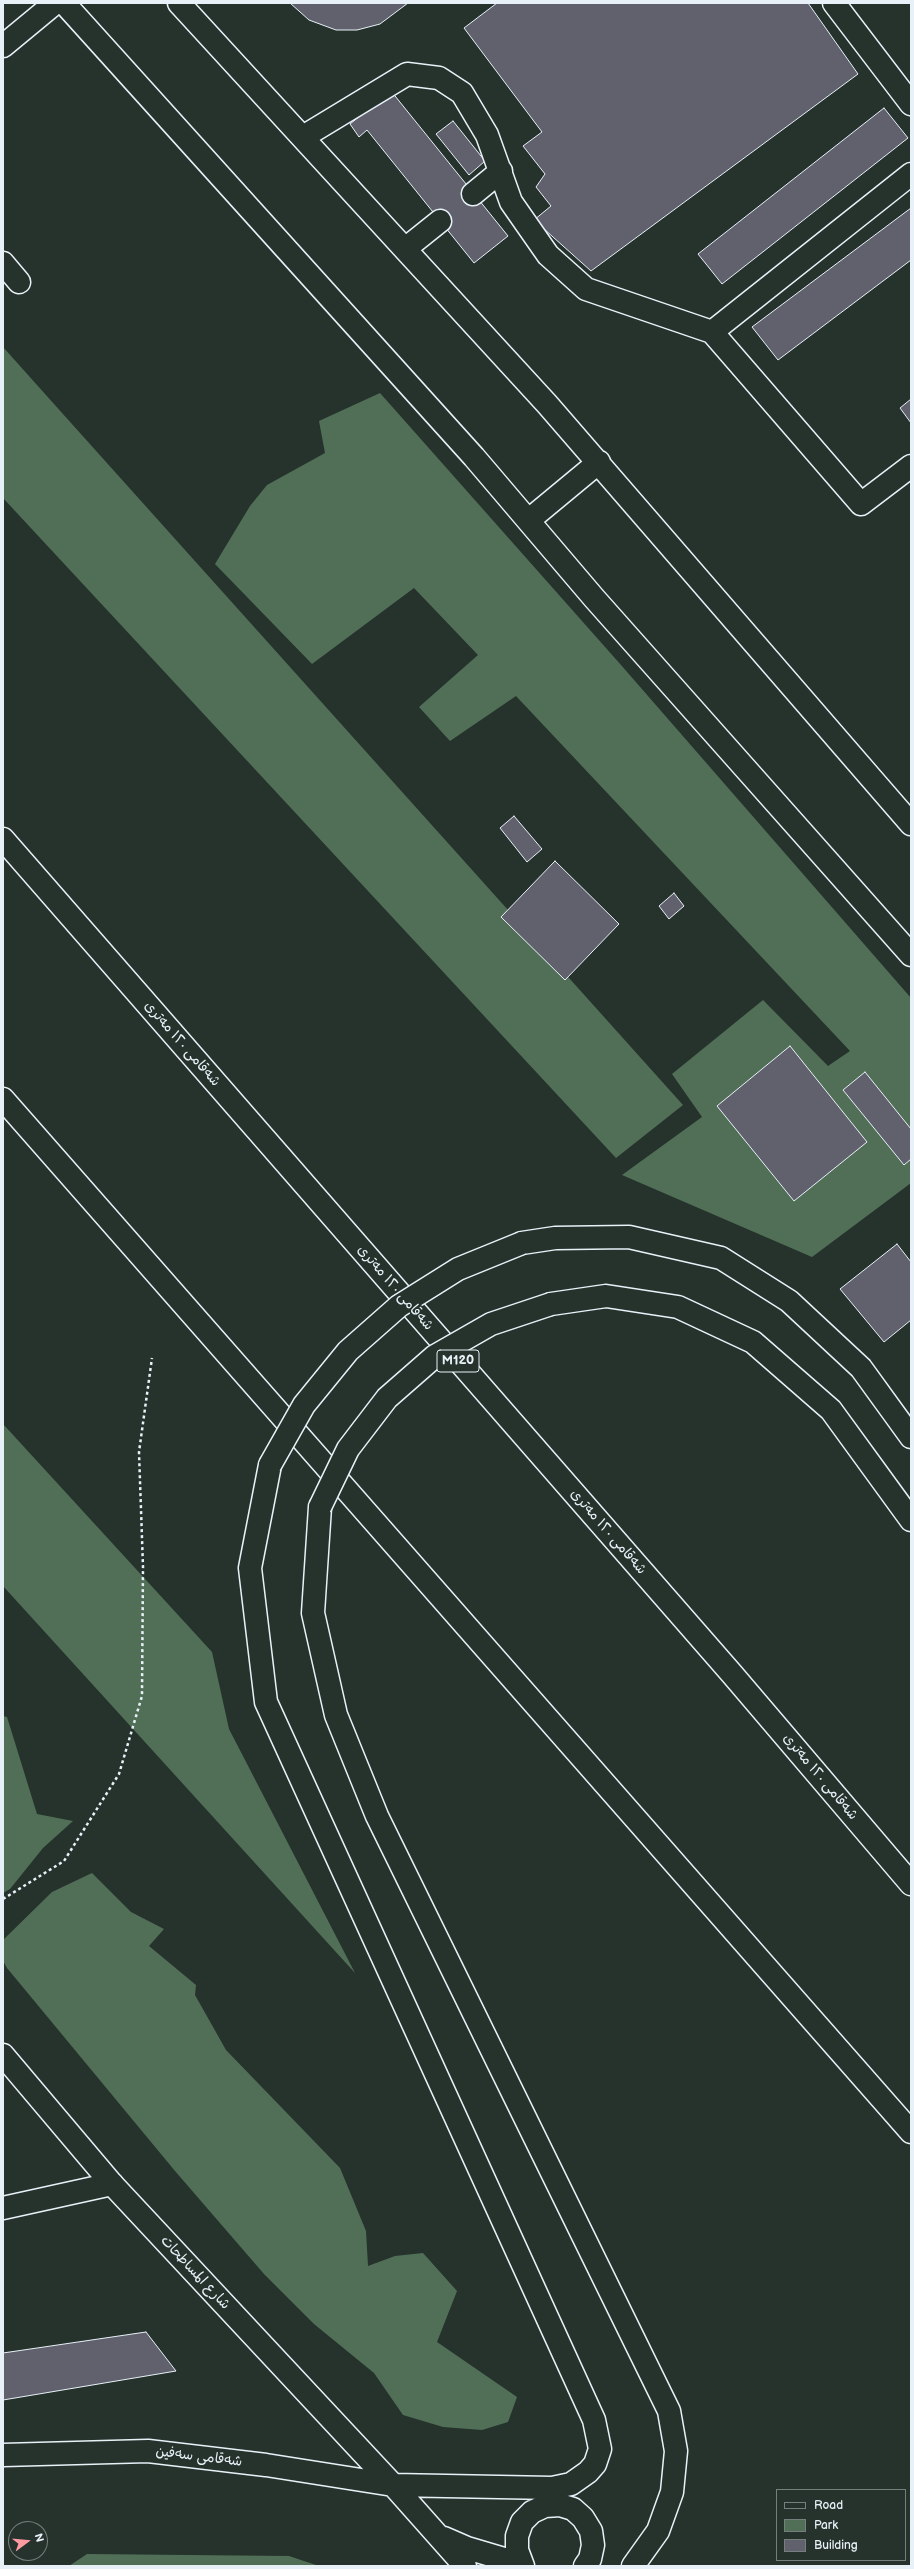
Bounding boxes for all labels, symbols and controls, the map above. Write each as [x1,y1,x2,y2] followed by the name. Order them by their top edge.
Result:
[140,998,224,1090] street label: شەقامی ١٢٠ مەتری
[353,1242,437,1334] street label: شەقامی ١٢٠ مەتری
[437,1350,479,1372] road number: M120
[566,1486,650,1578] street label: شەقامی ١٢٠ مەتری
[779,1730,861,1824] street label: شەقامی ١٢٠ مەتری
[157,2233,233,2313] street label: شارع المساطحات
[155,2443,243,2471] street label: شەقامی سەفین
[776,2489,906,2561] legend
[814,2498,843,2513] text: Road
[814,2518,838,2533] text: Park
[8,2521,48,2561] north arrow
[32,2532,46,2544] text: N
[814,2538,858,2553] text: Building

